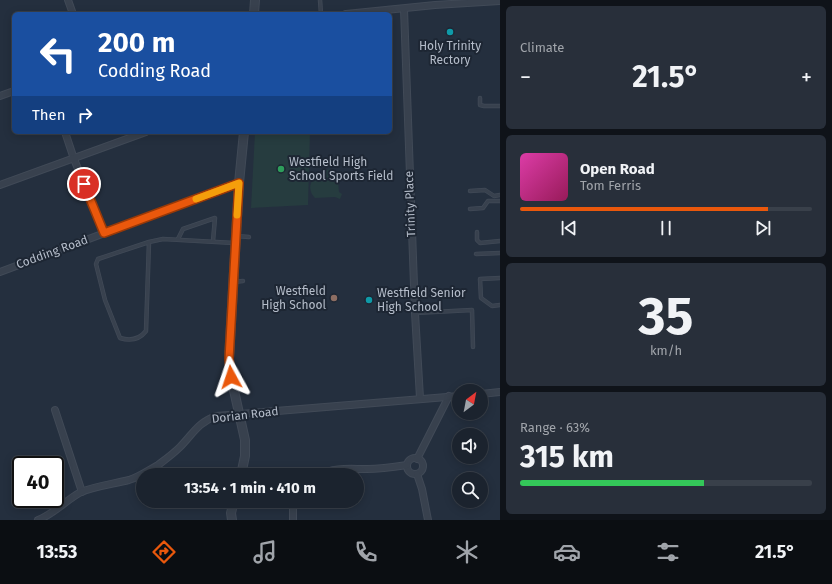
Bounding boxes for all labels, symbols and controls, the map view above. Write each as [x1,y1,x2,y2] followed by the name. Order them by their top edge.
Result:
[98,26,176,59] text: 200 m
[445,27,455,37] marker: Holy Trinity Rectory
[32,28,84,80] icon: left
[419,39,481,67] place label: Holy Trinity Rectory
[520,40,564,55] text: Climate
[632,59,700,95] text: 21.5°
[98,60,211,82] text: Codding Road
[520,64,531,91] text: −
[801,64,812,91] text: +
[74,104,96,126] icon: right
[32,106,66,124] text: Then
[289,155,393,183] place label: Westfield High School Sports Field
[580,160,655,178] text: Open Road
[276,164,286,174] marker: Westfield High School Sports Field
[67,167,101,201] pin
[402,171,418,237] street label: Trinity Place
[73,173,95,195] icon: arrive
[580,178,641,193] text: Tom Ferris
[558,217,580,239] icon: previous
[655,217,677,239] icon: pause
[752,217,774,239] icon: next
[14,233,90,271] street label: Codding Road
[261,284,326,312] place label: Westfield High School
[639,285,693,348] text: 35
[377,286,466,314] place label: Westfield Senior High School
[329,293,339,303] marker: Westfield High School
[364,295,374,305] marker: Westfield Senior High School
[650,343,682,358] text: km/h
[210,356,252,398] position arrow
[452,384,488,420] north arrow
[452,384,488,508] map controls
[211,404,279,426] street label: Dorian Road
[520,420,590,435] text: Range · 63%
[452,428,488,464] button: sound
[520,439,614,475] text: 315 km
[12,456,64,508] speed limit sign: 40
[452,472,488,508] button: search
[184,479,316,497] text: 13:54 · 1 min · 410 m
[150,538,178,566] icon: directions
[251,538,279,566] icon: music
[352,538,380,566] icon: phone
[453,538,481,566] icon: climate
[553,538,581,566] icon: car
[654,538,682,566] icon: filters
[36,541,77,563] text: 13:53
[755,541,796,563] text: 21.5°

